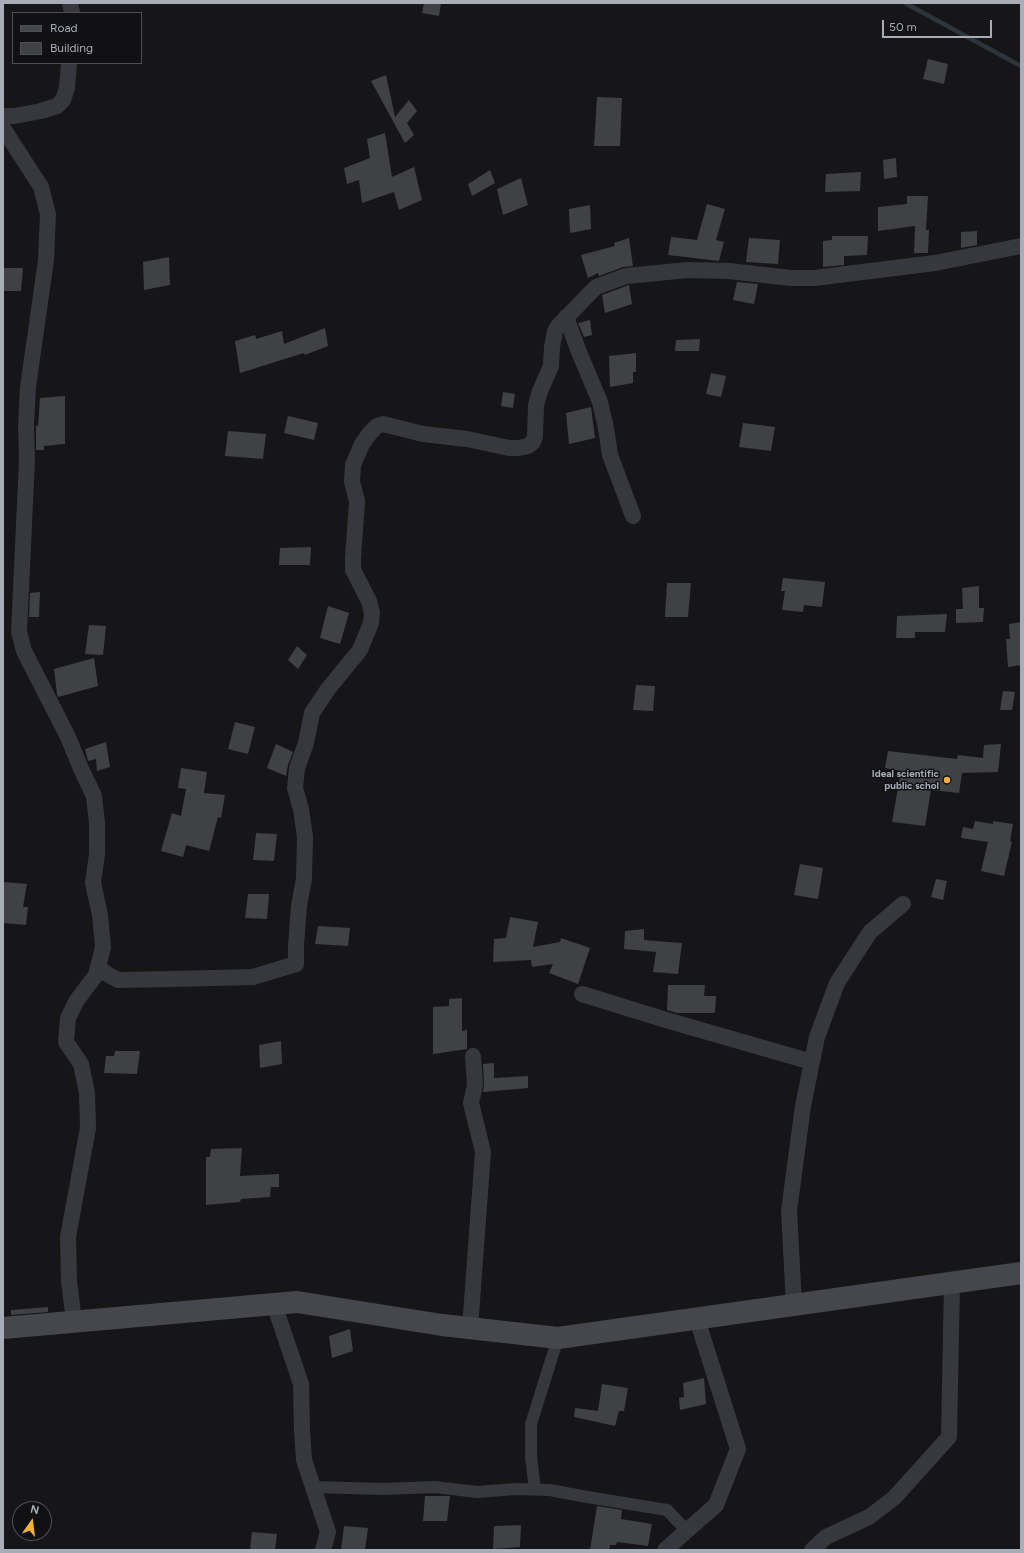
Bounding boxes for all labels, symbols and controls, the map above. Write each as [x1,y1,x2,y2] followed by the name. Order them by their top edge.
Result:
[12,12,142,64] legend
[884,12,994,38] scale bar
[889,20,917,34] text: 50 m
[50,21,78,35] text: Road
[50,41,93,55] text: Building
[872,768,939,792] place label: Ideal scientific public schol
[942,775,952,785] marker: Ideal scientific public schol
[12,1501,52,1541] north arrow
[29,1503,40,1517] text: N

